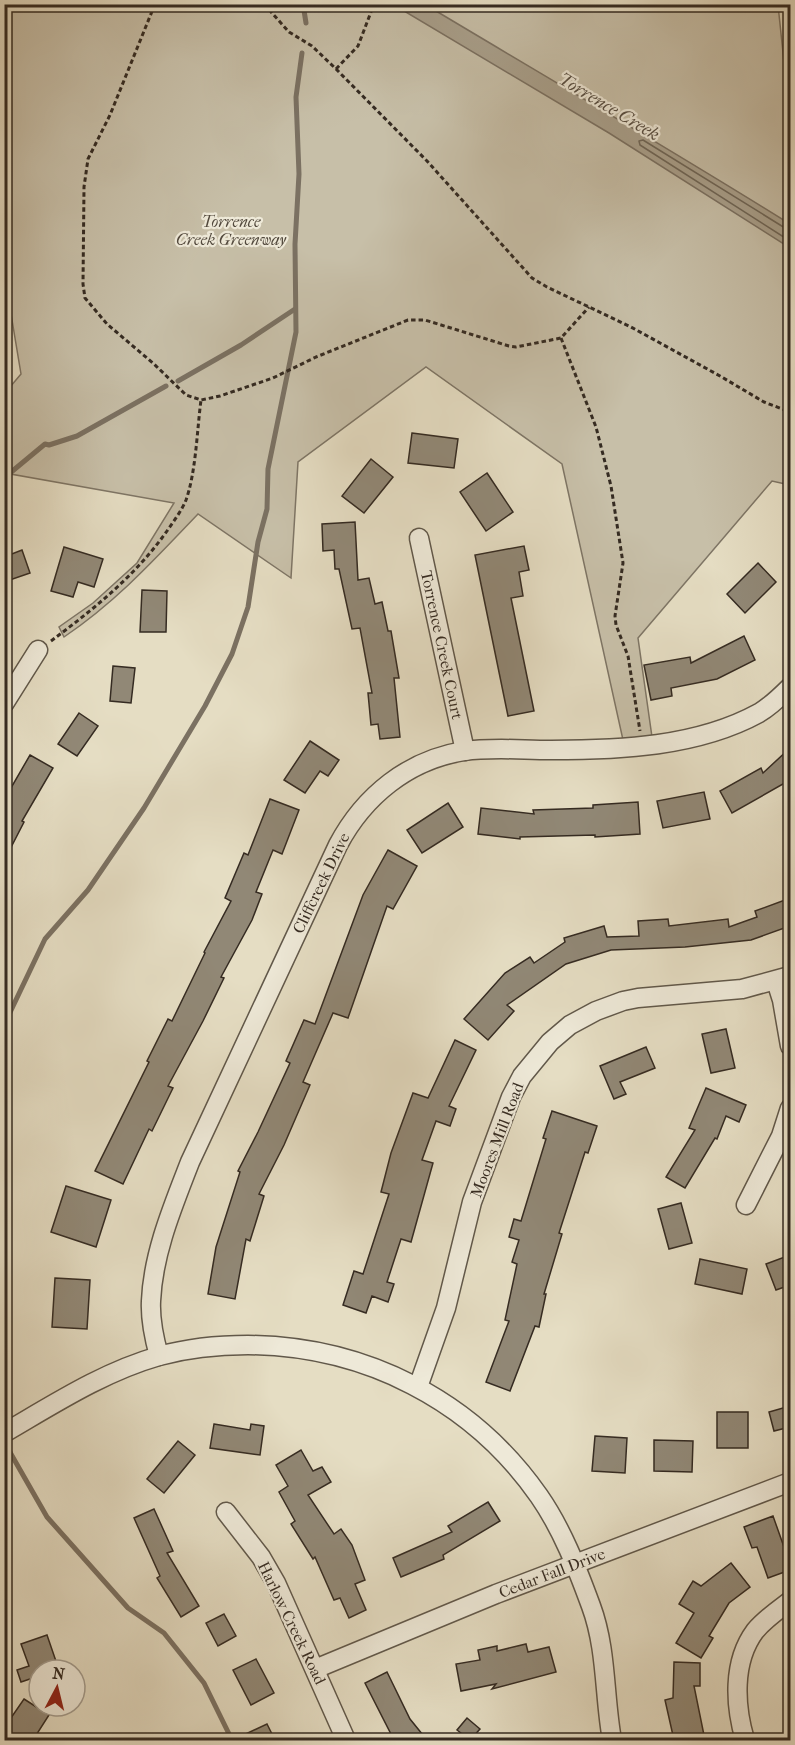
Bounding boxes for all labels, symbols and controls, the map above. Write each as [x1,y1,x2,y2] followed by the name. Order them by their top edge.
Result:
[555,69,663,145] water label: Torrence Creek
[176,212,286,249] park label: Torrence Creek Greenway
[417,569,467,721] street label: Torrence Creek Court
[288,829,354,936] street label: Cliffcreek Drive
[466,1079,528,1200] street label: Moores Mill Road
[496,1544,608,1602] street label: Cedar Fall Drive
[254,1558,330,1688] street label: Harlow Creek Road
[27,1658,87,1718] north arrow
[52,1663,67,1684] text: N

